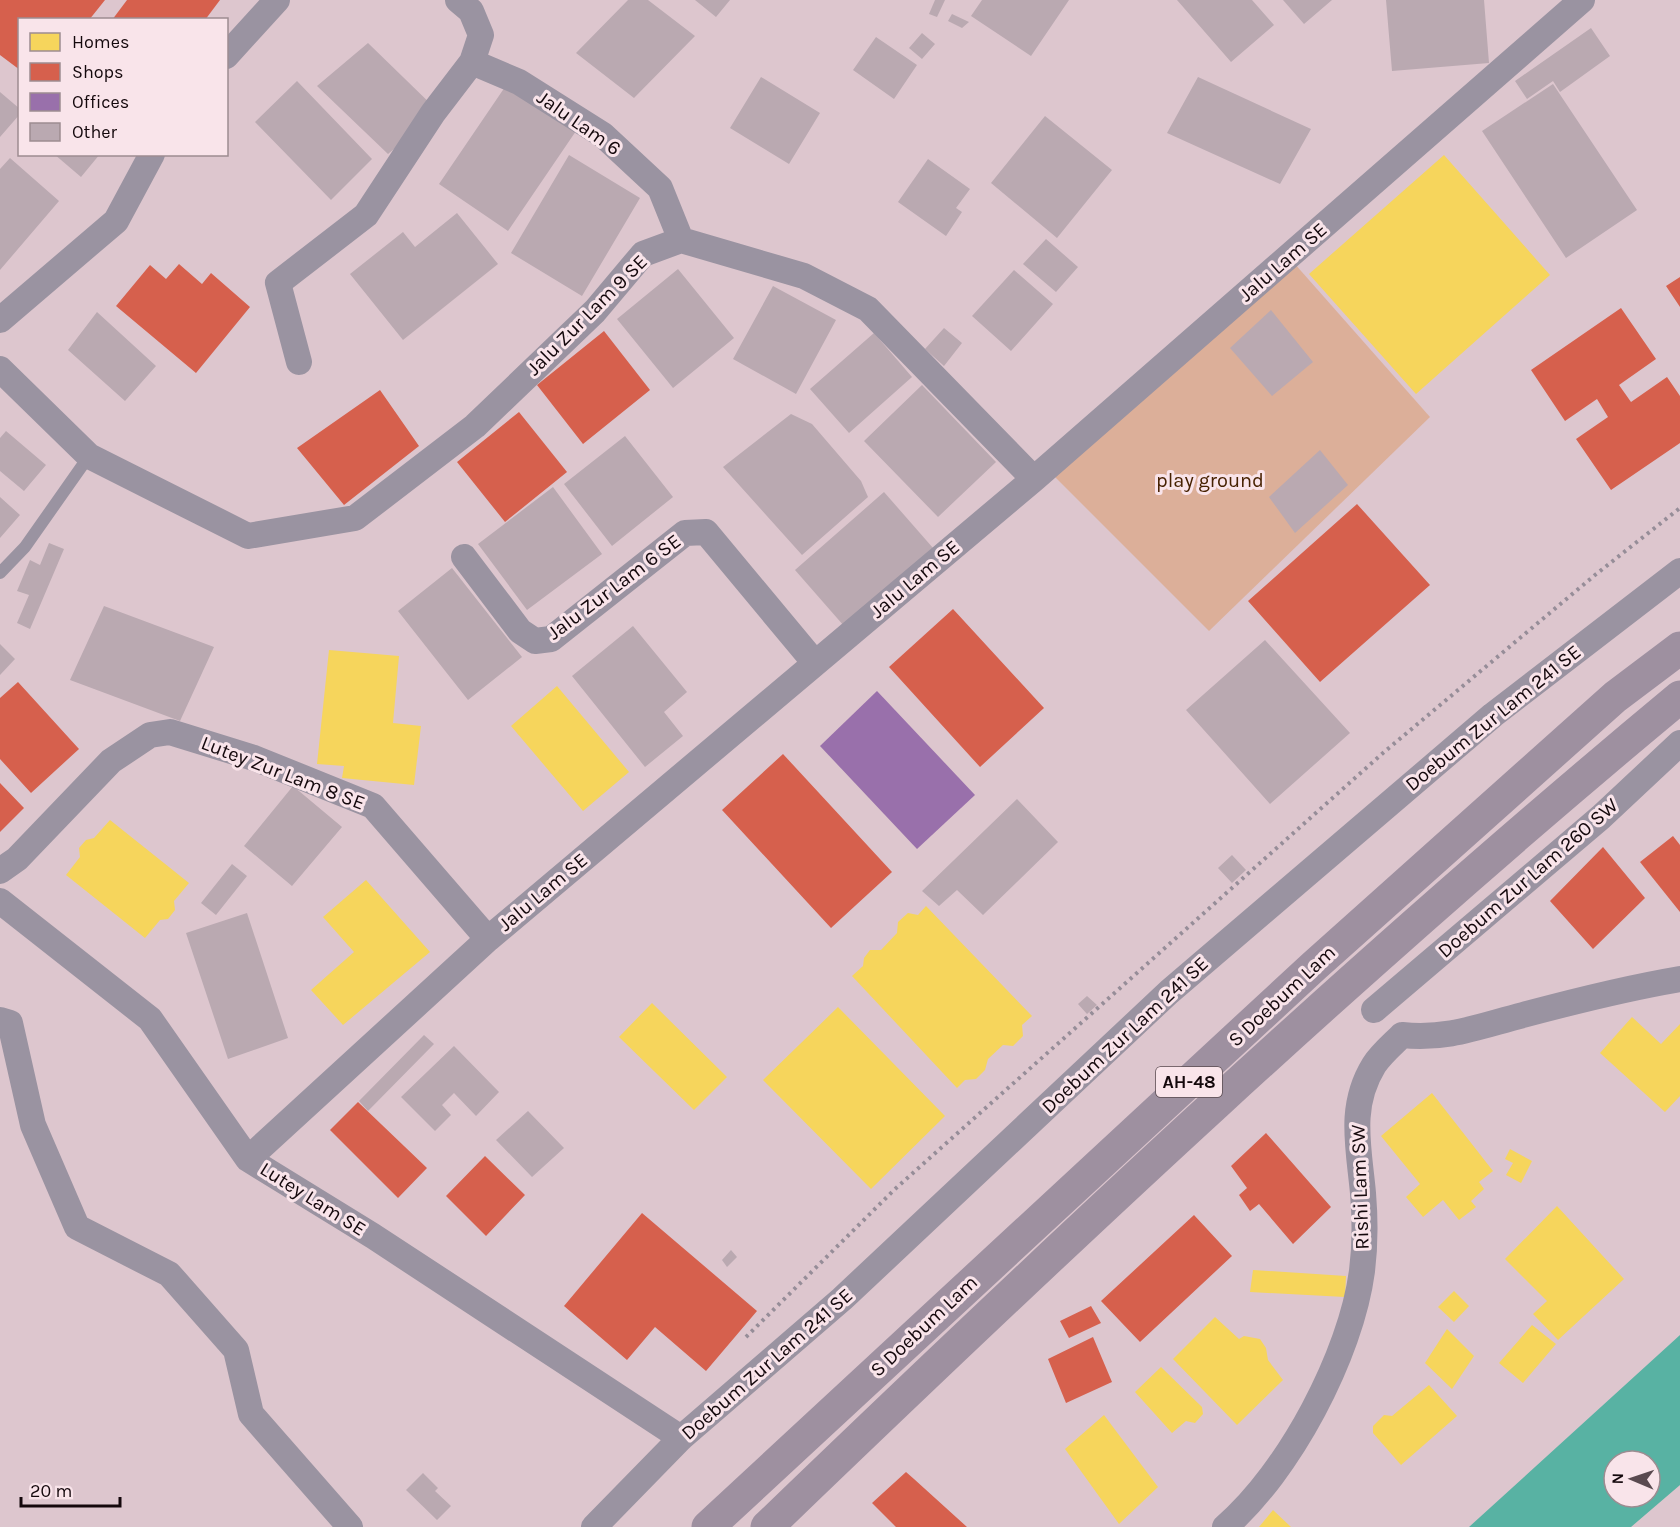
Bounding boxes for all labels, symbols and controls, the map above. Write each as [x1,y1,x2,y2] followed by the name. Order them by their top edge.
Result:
[18,18,228,156] legend
[72,31,129,53] text: Homes
[72,61,124,83] text: Shops
[533,86,625,160] street label: Jalu Lam 6
[72,91,129,113] text: Offices
[72,121,117,143] text: Other
[1234,218,1332,306] street label: Jalu Lam SE
[522,250,652,380] street label: Jalu Zur Lam 9 SE
[1156,469,1264,492] park label: play ground
[543,529,685,645] street label: Jalu Zur Lam 6 SE
[866,535,964,623] street label: Jalu Lam SE
[1401,640,1585,796] street label: Doebum Zur Lam 241 SE
[198,731,368,815] street label: Lutey Zur Lam 8 SE
[1433,793,1623,963] street label: Doebum Zur Lam 260 SW
[494,848,592,936] street label: Jalu Lam SE
[1224,941,1340,1051] street label: S Doebum Lam
[1037,952,1213,1118] street label: Doebum Zur Lam 241 SE
[1156,1067,1222,1097] road number: AH-48
[1346,1124,1374,1250] street label: Rishi Lam SW
[256,1157,370,1241] street label: Lutey Lam SE
[866,1271,982,1381] street label: S Doebum Lam
[677,1283,857,1445] street label: Doebum Zur Lam 241 SE
[1602,1449,1662,1509] north arrow
[21,1470,120,1508] scale bar
[1608,1472,1627,1485] text: N
[30,1480,72,1502] text: 20 m

